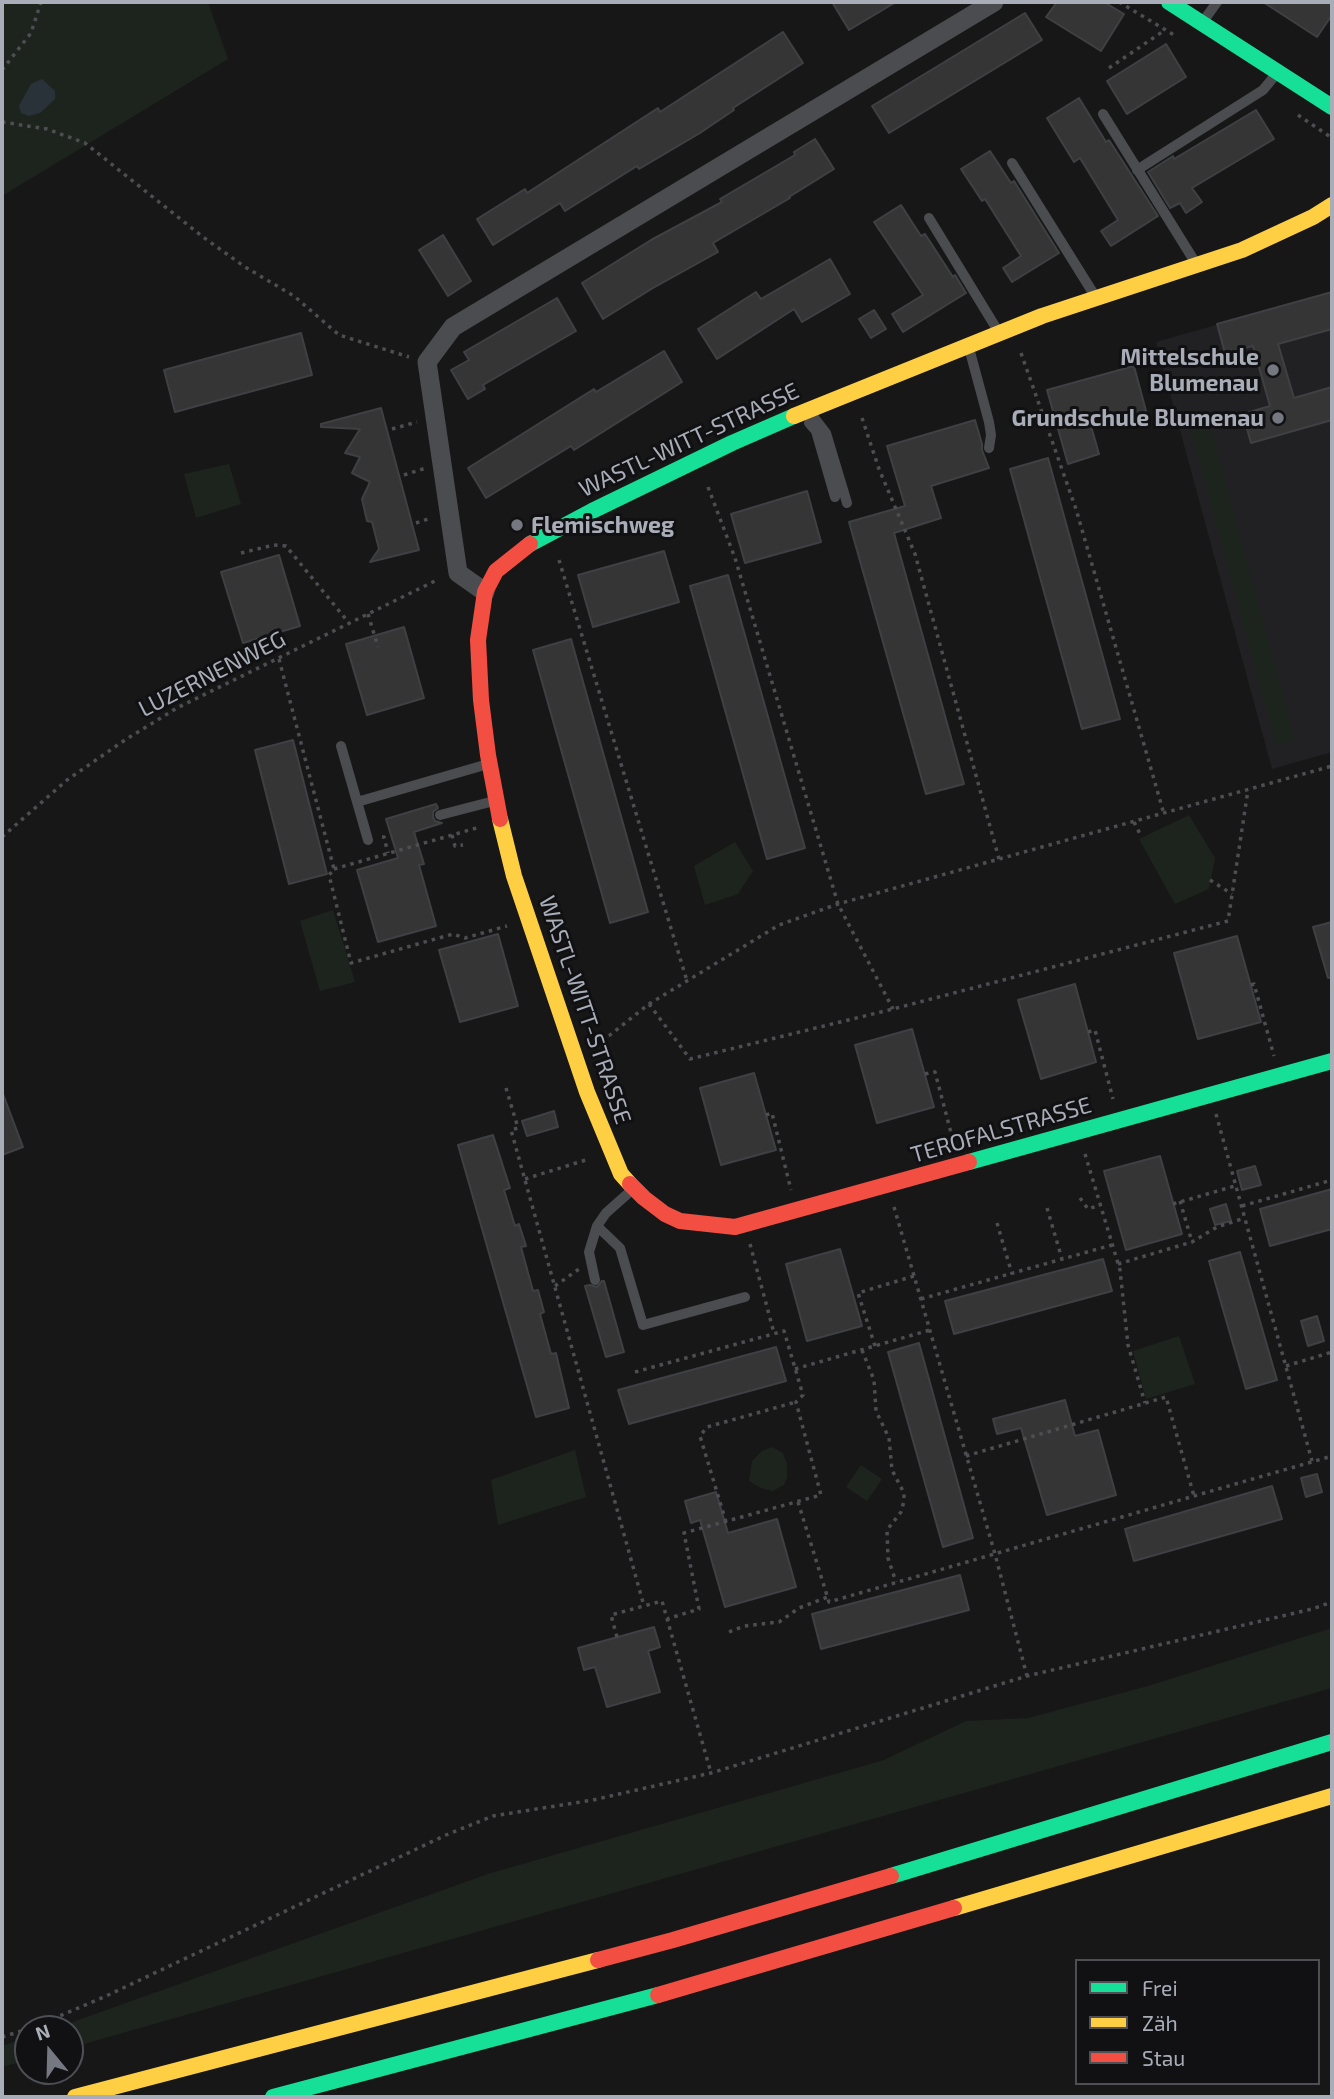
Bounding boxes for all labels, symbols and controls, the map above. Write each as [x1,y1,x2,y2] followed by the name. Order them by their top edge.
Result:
[1120,343,1259,397] place label: Mittelschule Blumenau
[1265,362,1281,378] marker: Mittelschule Blumenau
[575,377,803,503] street label: WASTL-WITT-STRASSE
[1012,404,1264,432] place label: Grundschule Blumenau
[1270,410,1286,426] marker: Grundschule Blumenau
[531,511,674,539] place label: Flemischweg
[509,517,525,533] marker: Flemischweg
[134,625,290,723] street label: LUZERNENWEG
[533,892,637,1128] street label: WASTL-WITT-STRASSE
[907,1091,1095,1169] street label: TEROFALSTRASSE
[1075,1959,1320,2085] legend
[1142,1975,1178,2000] text: Frei
[1142,2010,1178,2035] text: Zäh
[14,2015,84,2085] north arrow
[32,2018,53,2045] text: N
[1142,2045,1185,2070] text: Stau

